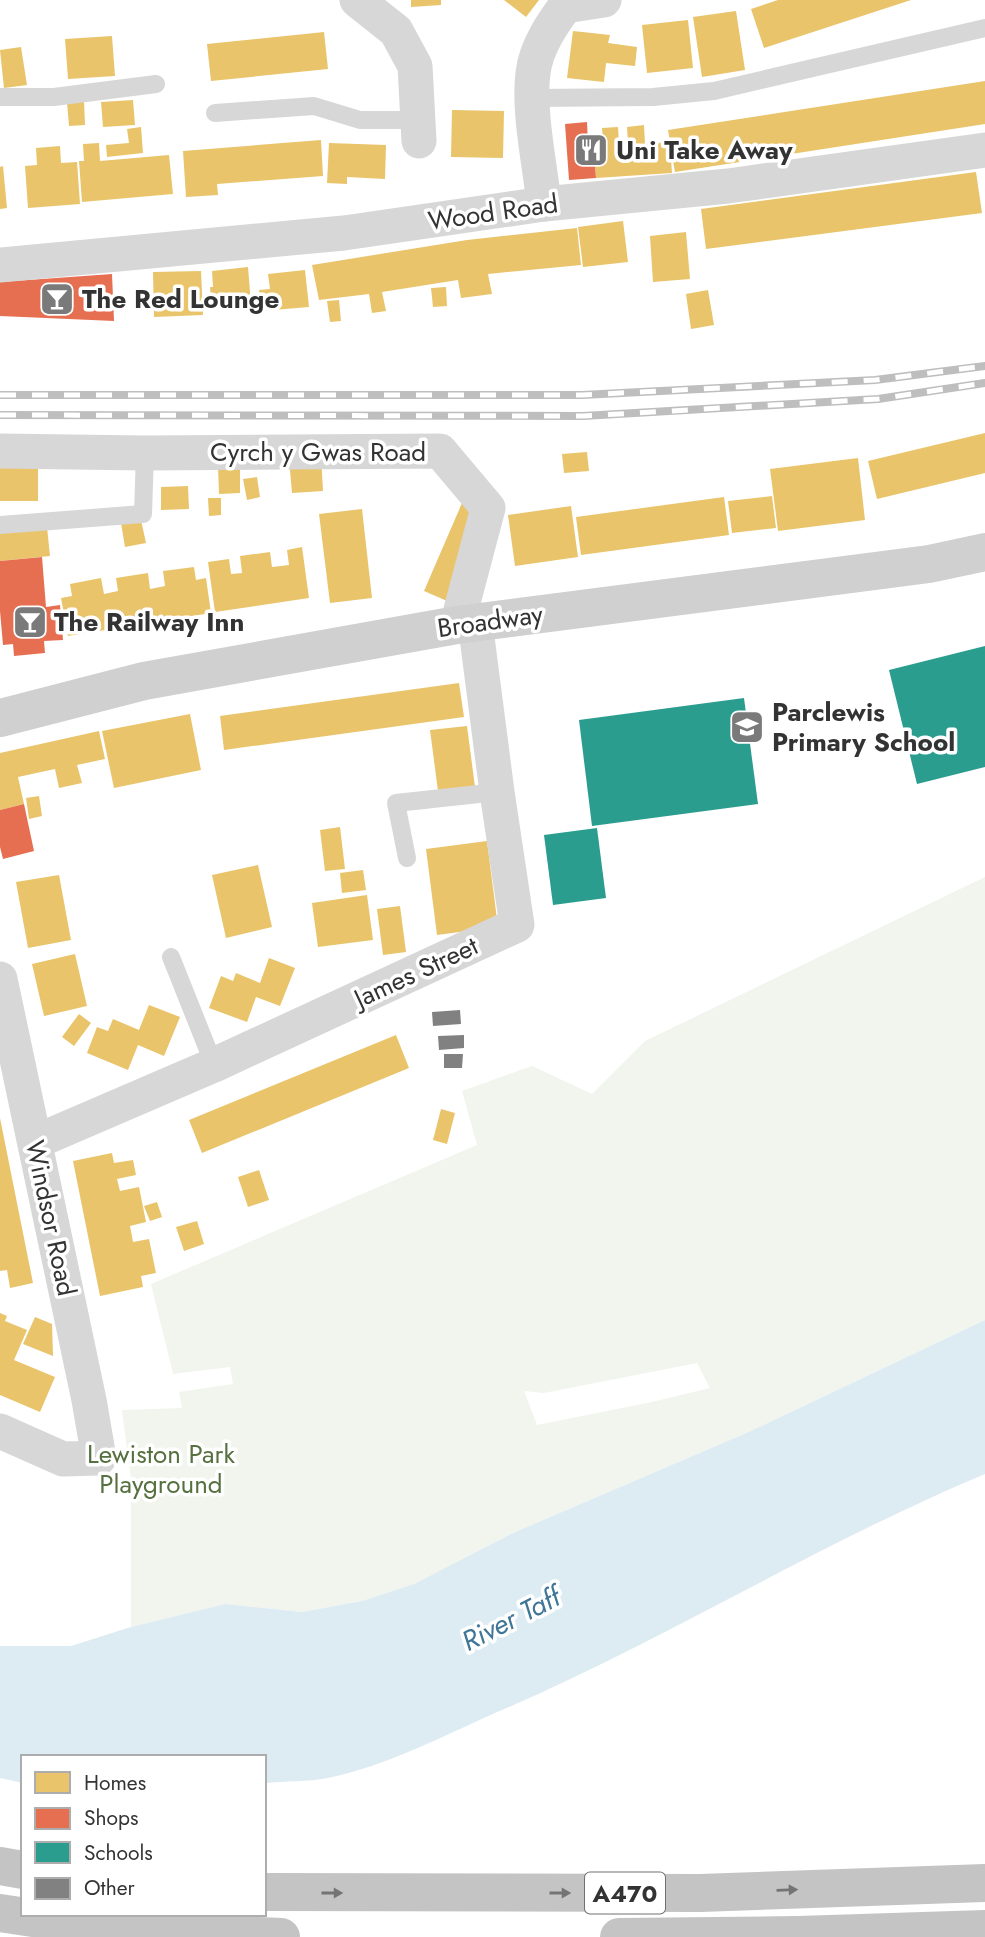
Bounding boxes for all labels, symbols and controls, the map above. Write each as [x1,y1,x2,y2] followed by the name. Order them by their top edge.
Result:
[572,131,610,169] restaurant icon: Uni Take Away
[616,131,793,169] place label: Uni Take Away
[426,184,560,240] street label: Wood Road
[38,280,76,318] bar icon: The Red Lounge
[82,280,279,318] place label: The Red Lounge
[210,433,426,471] street label: Cyrch y Gwas Road
[435,595,546,647] street label: Broadway
[11,603,49,641] bar icon: The Railway Inn
[54,603,244,641] place label: The Railway Inn
[772,693,955,761] place label: Parclewis Primary School
[728,708,766,746] school or university icon: Parclewis Primary School
[345,926,485,1019] street label: James Street
[16,1137,86,1299] street label: Windsor Road
[87,1435,235,1503] park label: Lewiston Park Playground
[454,1575,571,1661] water label: River Taff
[21,1755,266,1916] legend
[84,1768,146,1798] text: Homes
[84,1803,138,1833] text: Shops
[84,1838,153,1868] text: Schools
[585,1872,665,1914] road number: A470
[84,1873,135,1903] text: Other
[777,1885,799,1896] one-way arrow
[322,1887,344,1899] one-way arrow
[549,1887,571,1899] one-way arrow

